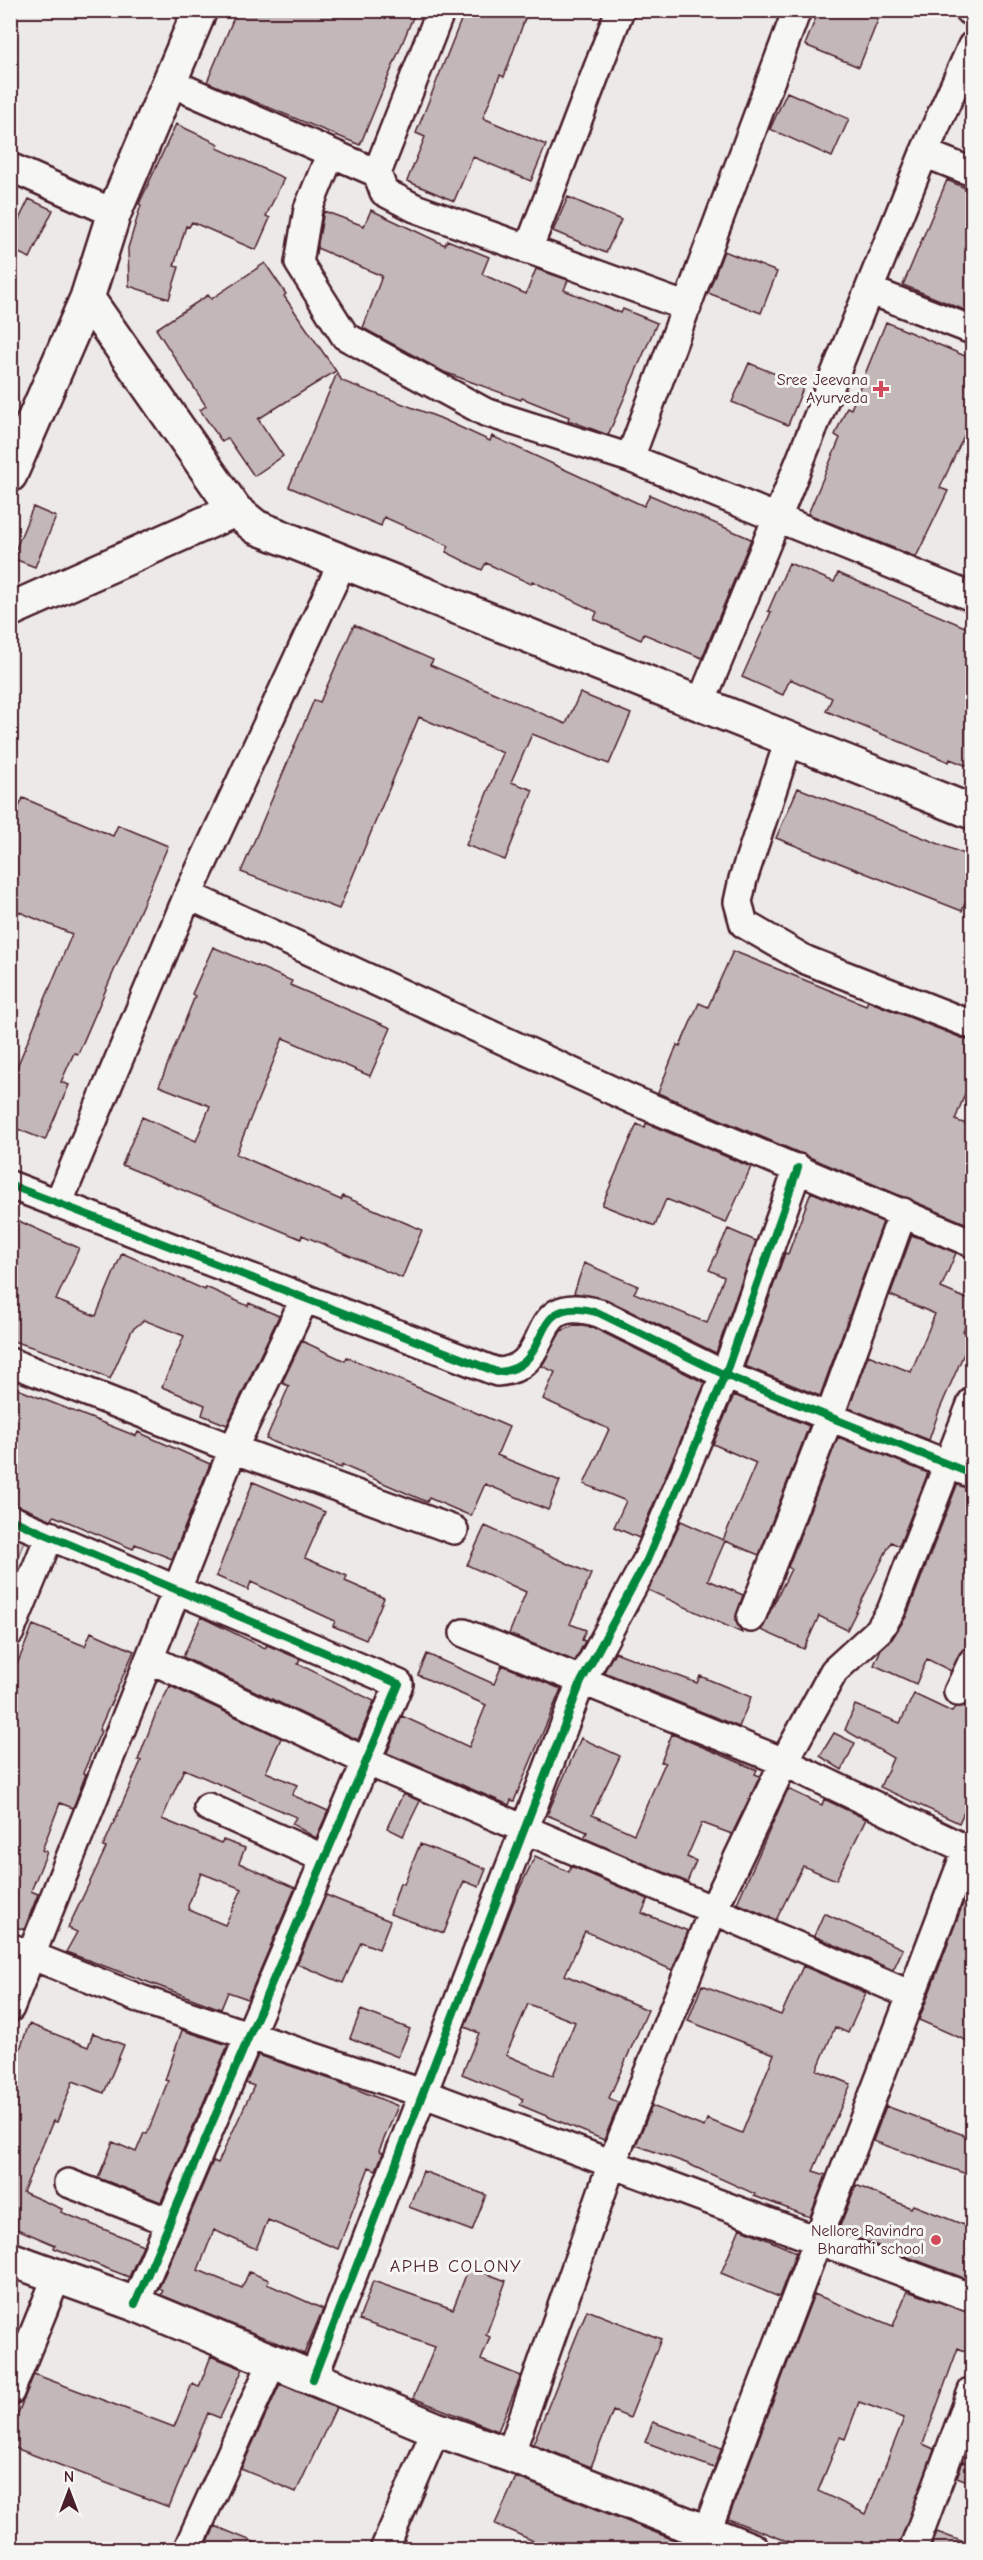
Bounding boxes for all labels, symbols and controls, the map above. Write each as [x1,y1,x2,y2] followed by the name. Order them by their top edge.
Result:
[777,371,868,407] place label: Sree Jeevana Ayurveda
[872,380,890,398] marker: Sree Jeevana Ayurveda
[811,2222,924,2258] place label: Nellore Ravindra Bharathi school
[929,2233,943,2247] marker: Nellore Ravindra Bharathi school
[390,2256,522,2277] district label: APHB COLONY
[39,2461,99,2521] north arrow
[64,2468,74,2486] text: N

